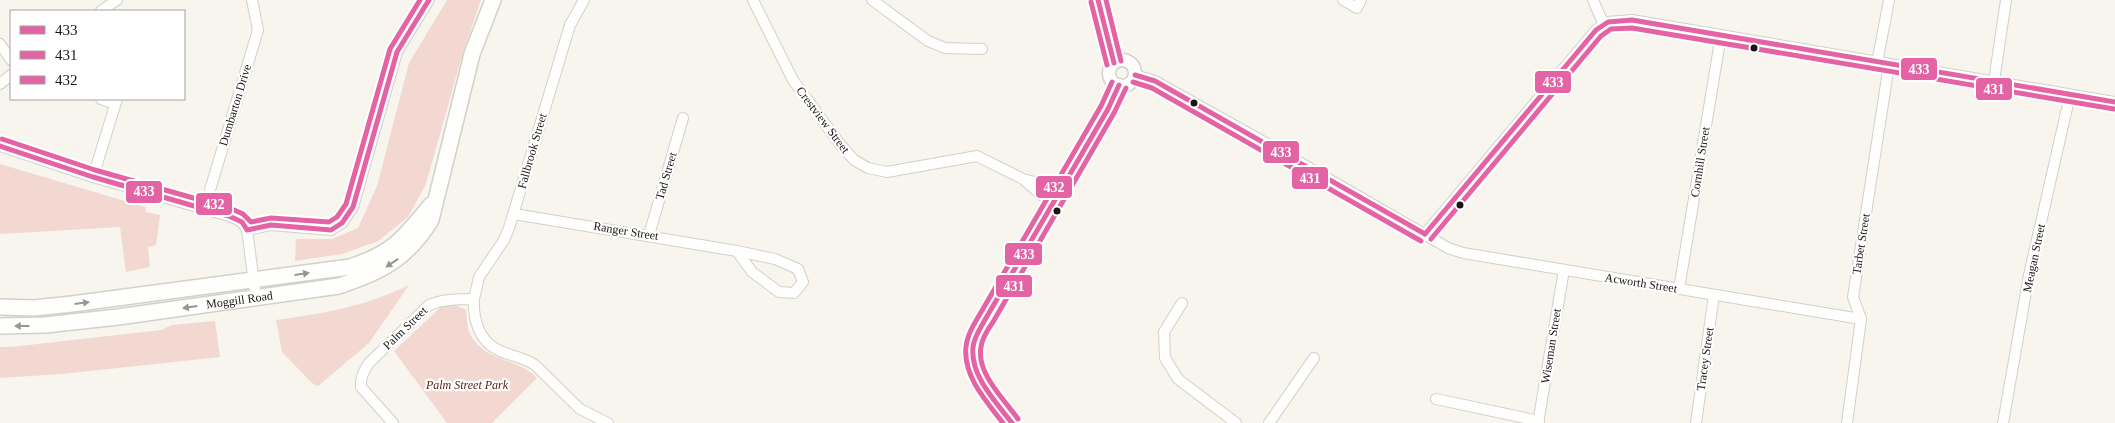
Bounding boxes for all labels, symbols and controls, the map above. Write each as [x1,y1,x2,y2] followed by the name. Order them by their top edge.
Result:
[10,10,185,100] legend
[55,22,78,38] text: 433
[1749,43,1759,53] unlabelled marker
[55,47,78,63] text: 431
[1900,57,1938,81] line badge: 433
[216,62,254,148] street label: Dumbarton Drive
[1909,62,1930,77] text: 433
[1534,70,1572,94] line badge: 433
[55,72,78,88] text: 432
[1543,75,1564,90] text: 433
[1975,77,2013,101] line badge: 431
[1984,82,2005,97] text: 431
[793,84,853,157] street label: Crestview Street
[1189,98,1199,108] unlabelled marker
[515,111,550,190] street label: Fallbrook Street
[1688,125,1713,198] street label: Cornhill Street
[1262,140,1300,164] line badge: 433
[1271,145,1292,160] text: 433
[653,150,680,201] street label: Tad Street
[1291,166,1329,190] line badge: 431
[1300,171,1321,186] text: 431
[1035,175,1073,199] line badge: 432
[125,180,163,204] line badge: 433
[1044,180,1065,195] text: 432
[134,184,155,199] text: 433
[195,192,233,216] line badge: 432
[204,197,225,212] text: 432
[1455,200,1465,210] unlabelled marker
[1052,206,1062,216] unlabelled marker
[1849,212,1873,275] street label: Tarbet Street
[592,219,660,243] street label: Ranger Street
[2020,222,2048,294] street label: Meagan Street
[1004,242,1043,266] line badge: 433
[1014,247,1035,262] text: 433
[385,258,398,268] one-way arrow
[294,270,310,278] one-way arrow
[1604,270,1679,296] street label: Acworth Street
[995,274,1033,298] line badge: 431
[1004,279,1025,294] text: 431
[205,288,274,312] street label: Moggill Road
[75,299,91,307] one-way arrow
[182,303,198,311] one-way arrow
[380,303,430,352] street label: Palm Street
[1538,307,1564,385] street label: Wiseman Street
[14,322,30,330] one-way arrow
[1694,326,1716,392] street label: Tracey Street
[425,378,509,392] park label: Palm Street Park

